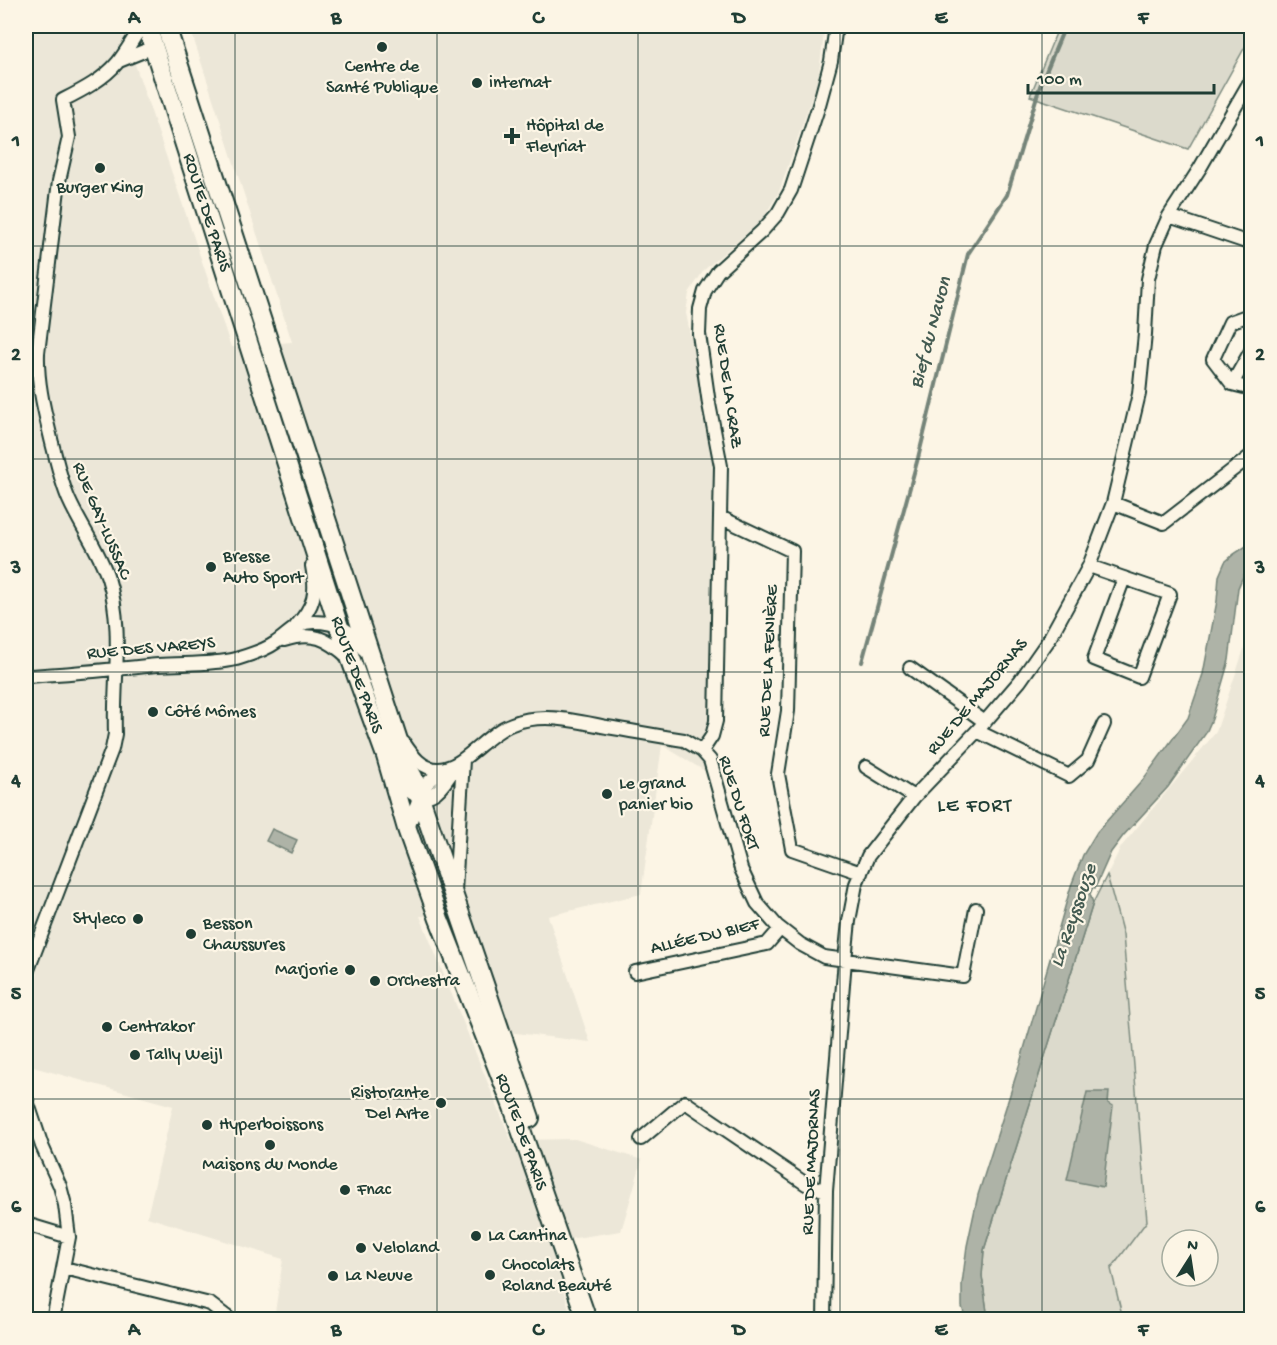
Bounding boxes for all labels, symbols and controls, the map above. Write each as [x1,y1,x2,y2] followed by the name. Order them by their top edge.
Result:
[127,8,142,31] text: A
[330,8,342,31] text: B
[532,8,546,31] text: C
[730,8,746,31] text: D
[935,8,949,31] text: E
[1137,8,1150,31] text: F
[375,40,389,54] marker: Centre de Santé Publique
[326,57,439,99] place label: Centre de Santé Publique
[1028,57,1214,95] scale bar
[1036,70,1082,91] text: 100 m
[489,73,552,94] place label: internat
[470,76,484,90] marker: internat
[525,116,604,158] place label: Hôpital de Fleyriat
[503,127,521,145] marker: Hôpital de Fleyriat
[11,131,20,154] text: 1
[1255,131,1264,154] text: 1
[178,151,236,275] street label: ROUTE DE PARIS
[93,161,107,175] marker: Burger King
[56,178,143,199] place label: Burger King
[906,274,958,391] water label: Bief du Navon
[708,322,746,450] street label: RUE DE LA CRAZ
[11,345,21,368] text: 2
[1255,345,1265,368] text: 2
[67,459,136,584] street label: RUE GAY-LUSSAC
[222,547,305,589] place label: Bresse Auto Sport
[10,558,21,581] text: 3
[1254,558,1265,581] text: 3
[204,560,218,574] marker: Bresse Auto Sport
[755,584,784,738] street label: RUE DE LA FENIÈRE
[326,614,388,737] street label: ROUTE DE PARIS
[86,633,217,665] street label: RUE DES VAREYS
[923,634,1033,760] street label: RUE DE MAJORNAS
[165,702,257,723] place label: Côté Mômes
[146,705,160,719] marker: Côté Mômes
[713,753,763,854] street label: RUE DU FORT
[10,771,21,794] text: 4
[1254,771,1265,794] text: 4
[618,774,693,816] place label: Le grand panier bio
[600,787,614,801] marker: Le grand panier bio
[937,796,1013,819] district label: LE FORT
[1047,861,1104,971] water label: La Reyssouze
[73,909,126,930] place label: Styleco
[131,912,145,926] marker: Styleco
[202,914,286,956] place label: Besson Chaussures
[649,914,762,960] street label: ALLÉE DU BIEF
[184,927,198,941] marker: Besson Chaussures
[275,960,339,981] place label: Marjorie
[343,963,357,977] marker: Marjorie
[387,971,461,992] place label: Orchestra
[368,974,382,988] marker: Orchestra
[11,984,22,1007] text: 5
[1255,984,1266,1007] text: 5
[119,1017,196,1038] place label: Centrakor
[100,1020,114,1034] marker: Centrakor
[146,1045,223,1066] place label: Tally Weijl
[128,1048,142,1062] marker: Tally Weijl
[490,1070,552,1194] street label: ROUTE DE PARIS
[351,1083,430,1125] place label: Ristorante Del Arte
[798,1088,826,1236] street label: RUE DE MAJORNAS
[434,1096,448,1110] marker: Ristorante Del Arte
[219,1115,325,1136] place label: Hyperboissons
[200,1118,214,1132] marker: Hyperboissons
[263,1138,277,1152] marker: Maisons du Monde
[202,1155,338,1176] place label: Maisons du Monde
[356,1180,392,1201] place label: Fnac
[338,1183,352,1197] marker: Fnac
[11,1197,22,1220] text: 6
[1255,1197,1266,1220] text: 6
[488,1226,568,1247] place label: La Cantina
[1160,1228,1220,1288] north arrow
[469,1229,483,1243] marker: La Cantina
[1185,1236,1200,1257] text: N
[372,1238,440,1259] place label: Veloland
[354,1241,368,1255] marker: Veloland
[502,1255,612,1297] place label: Chocolats Roland Beauté
[345,1266,413,1287] place label: La Neuve
[483,1268,497,1282] marker: Chocolats Roland Beauté
[326,1269,340,1283] marker: La Neuve
[127,1320,142,1343] text: A
[330,1320,342,1343] text: B
[532,1320,546,1343] text: C
[730,1320,746,1343] text: D
[935,1320,949,1343] text: E
[1137,1320,1150,1343] text: F

